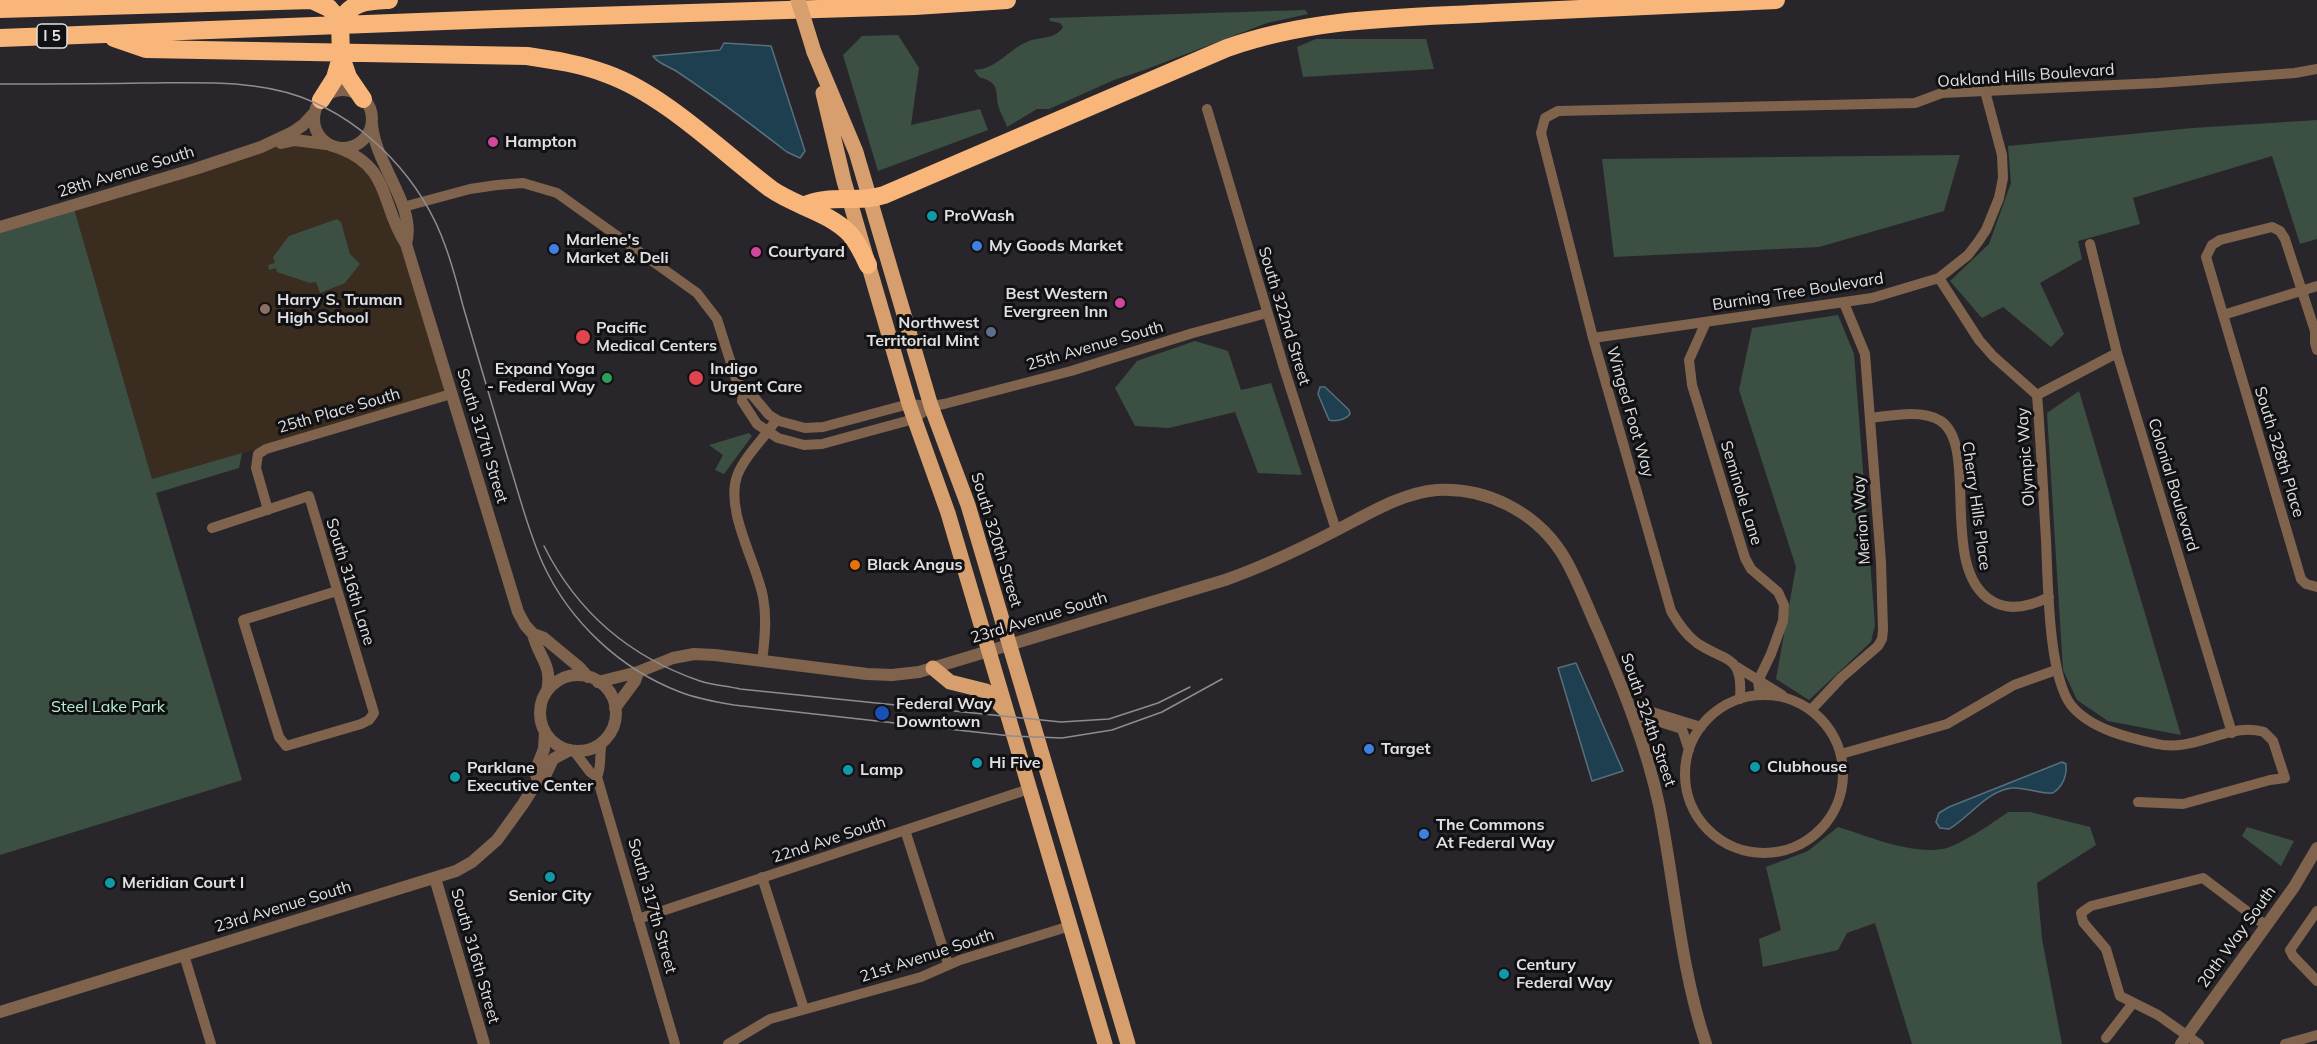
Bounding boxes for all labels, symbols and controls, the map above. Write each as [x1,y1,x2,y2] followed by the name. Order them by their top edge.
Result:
[37,24,67,48] road number: I 5
[1937,60,2115,92] street label: Oakland Hills Boulevard
[505,132,577,152] place label: Hampton
[486,135,500,149] marker: Hampton
[56,142,196,202] street label: 28th Avenue South
[944,206,1015,226] place label: ProWash
[925,209,939,223] marker: ProWash
[566,230,669,268] place label: Marlene's Market & Deli
[989,236,1123,256] place label: My Goods Market
[970,239,984,253] marker: My Goods Market
[547,242,561,256] marker: Marlene's Market & Deli
[768,242,845,262] place label: Courtyard
[1254,244,1314,388] street label: South 322nd Street
[749,245,763,259] marker: Courtyard
[1711,269,1885,315] street label: Burning Tree Boulevard
[1004,284,1108,322] place label: Best Western Evergreen Inn
[277,290,402,328] place label: Harry S. Truman High School
[1113,296,1127,310] marker: Best Western Evergreen Inn
[258,302,272,316] marker: Harry S. Truman High School
[867,313,979,351] place label: Northwest Territorial Mint
[1024,317,1166,375] street label: 25th Avenue South
[596,318,717,356] place label: Pacific Medical Centers
[984,325,998,339] marker: Northwest Territorial Mint
[574,328,592,346] marker: Pacific Medical Centers
[1602,345,1658,479] street label: Winged Foot Way
[487,359,595,397] place label: Expand Yoga - Federal Way
[710,359,802,397] place label: Indigo Urgent Care
[452,366,512,506] street label: South 317th Street
[687,369,705,387] marker: Indigo Urgent Care
[600,371,614,385] marker: Expand Yoga - Federal Way
[276,384,402,438] street label: 25th Place South
[2250,384,2308,520] street label: South 328th Place
[2013,407,2039,507] street label: Olympic Way
[2144,416,2202,554] street label: Colonial Boulevard
[1716,438,1766,548] street label: Seminole Lane
[1957,440,1995,572] street label: Cherry Hills Place
[966,470,1026,610] street label: South 320th Street
[1849,475,1875,565] street label: Merion Way
[322,516,378,648] street label: South 316th Lane
[867,555,963,575] place label: Black Angus
[848,558,862,572] marker: Black Angus
[968,588,1110,648] street label: 23rd Avenue South
[1616,651,1680,789] street label: South 324th Street
[896,694,993,732] place label: Federal Way Downtown
[51,697,165,717] park label: Steel Lake Park
[873,704,891,722] marker: Federal Way Downtown
[1381,739,1430,759] place label: Target
[1362,742,1376,756] marker: Target
[989,753,1041,773] place label: Hi Five
[970,756,984,770] marker: Hi Five
[1767,757,1847,777] place label: Clubhouse
[467,758,593,796] place label: Parklane Executive Center
[860,760,903,780] place label: Lamp
[1748,760,1762,774] marker: Clubhouse
[841,763,855,777] marker: Lamp
[448,770,462,784] marker: Parklane Executive Center
[770,813,888,867] street label: 22nd Ave South
[1436,815,1555,853] place label: The Commons At Federal Way
[1417,827,1431,841] marker: The Commons At Federal Way
[624,836,680,976] street label: South 317th Street
[543,870,557,884] marker: Senior City
[122,873,244,893] place label: Meridian Court I
[103,876,117,890] marker: Meridian Court I
[212,877,354,937] street label: 23rd Avenue South
[2194,883,2280,991] street label: 20th Way South
[447,886,503,1026] street label: South 316th Street
[508,886,592,906] place label: Senior City
[857,925,997,987] street label: 21st Avenue South
[1516,955,1613,993] place label: Century Federal Way
[1497,967,1511,981] marker: Century Federal Way

